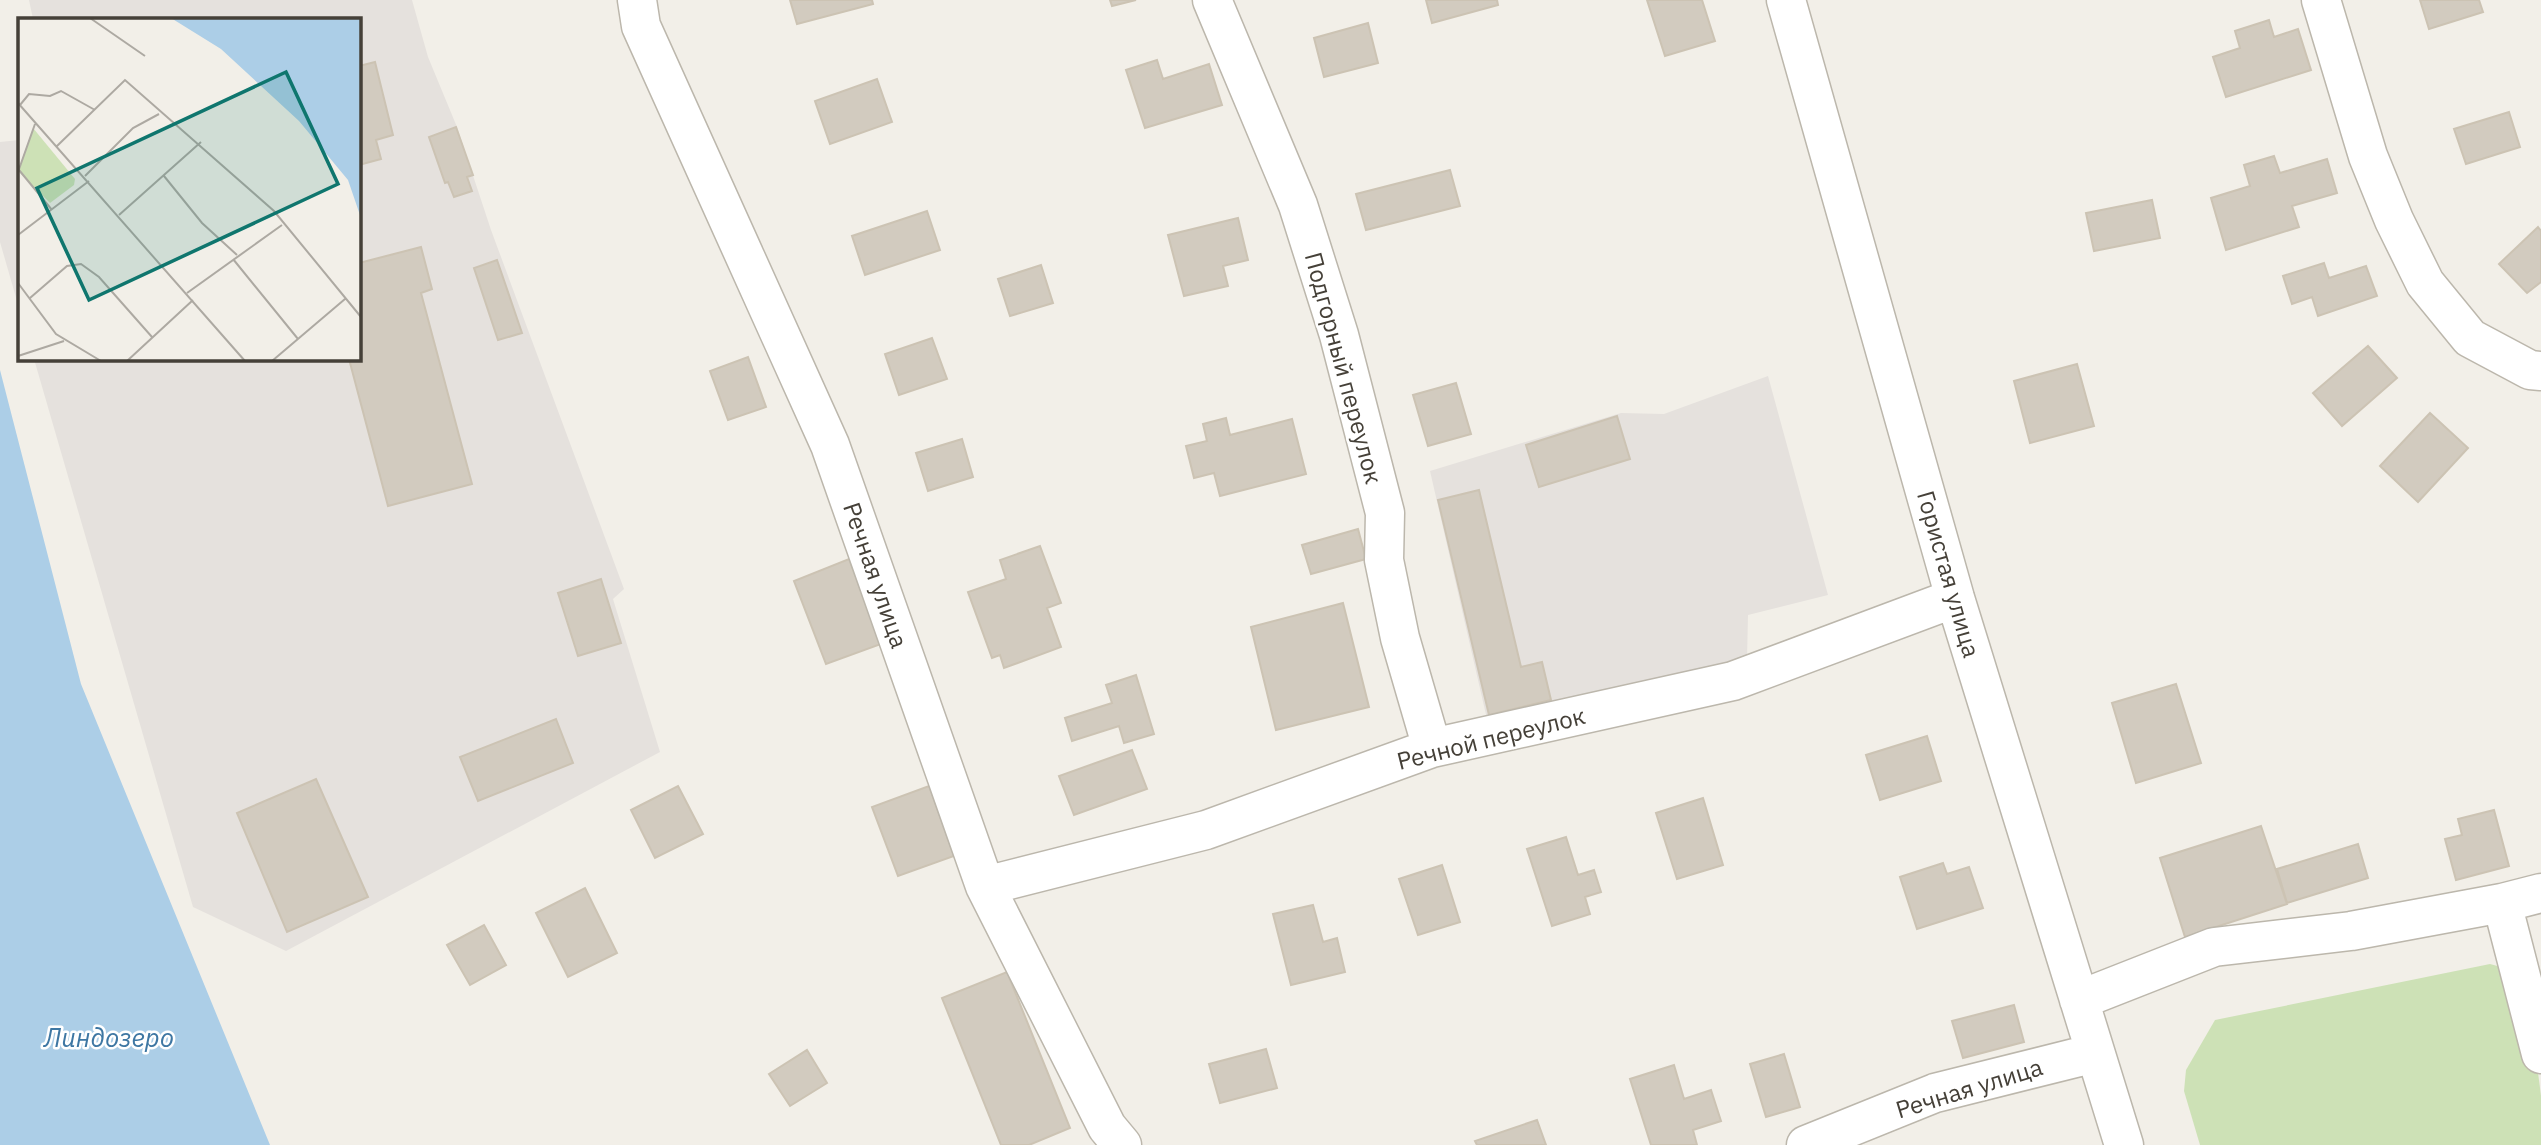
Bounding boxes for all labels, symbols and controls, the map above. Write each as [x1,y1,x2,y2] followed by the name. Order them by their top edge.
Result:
[18,18,360,360] inset map
[1298,249,1390,487] street label: Подгорный переулок
[1910,487,1988,661] street label: Гористая улица
[836,498,916,652] street label: Речная улица
[1393,699,1589,777] street label: Речной переулок
[42,1020,174,1054] water label: Линдозеро
[1892,1050,2047,1126] street label: Речная улица

